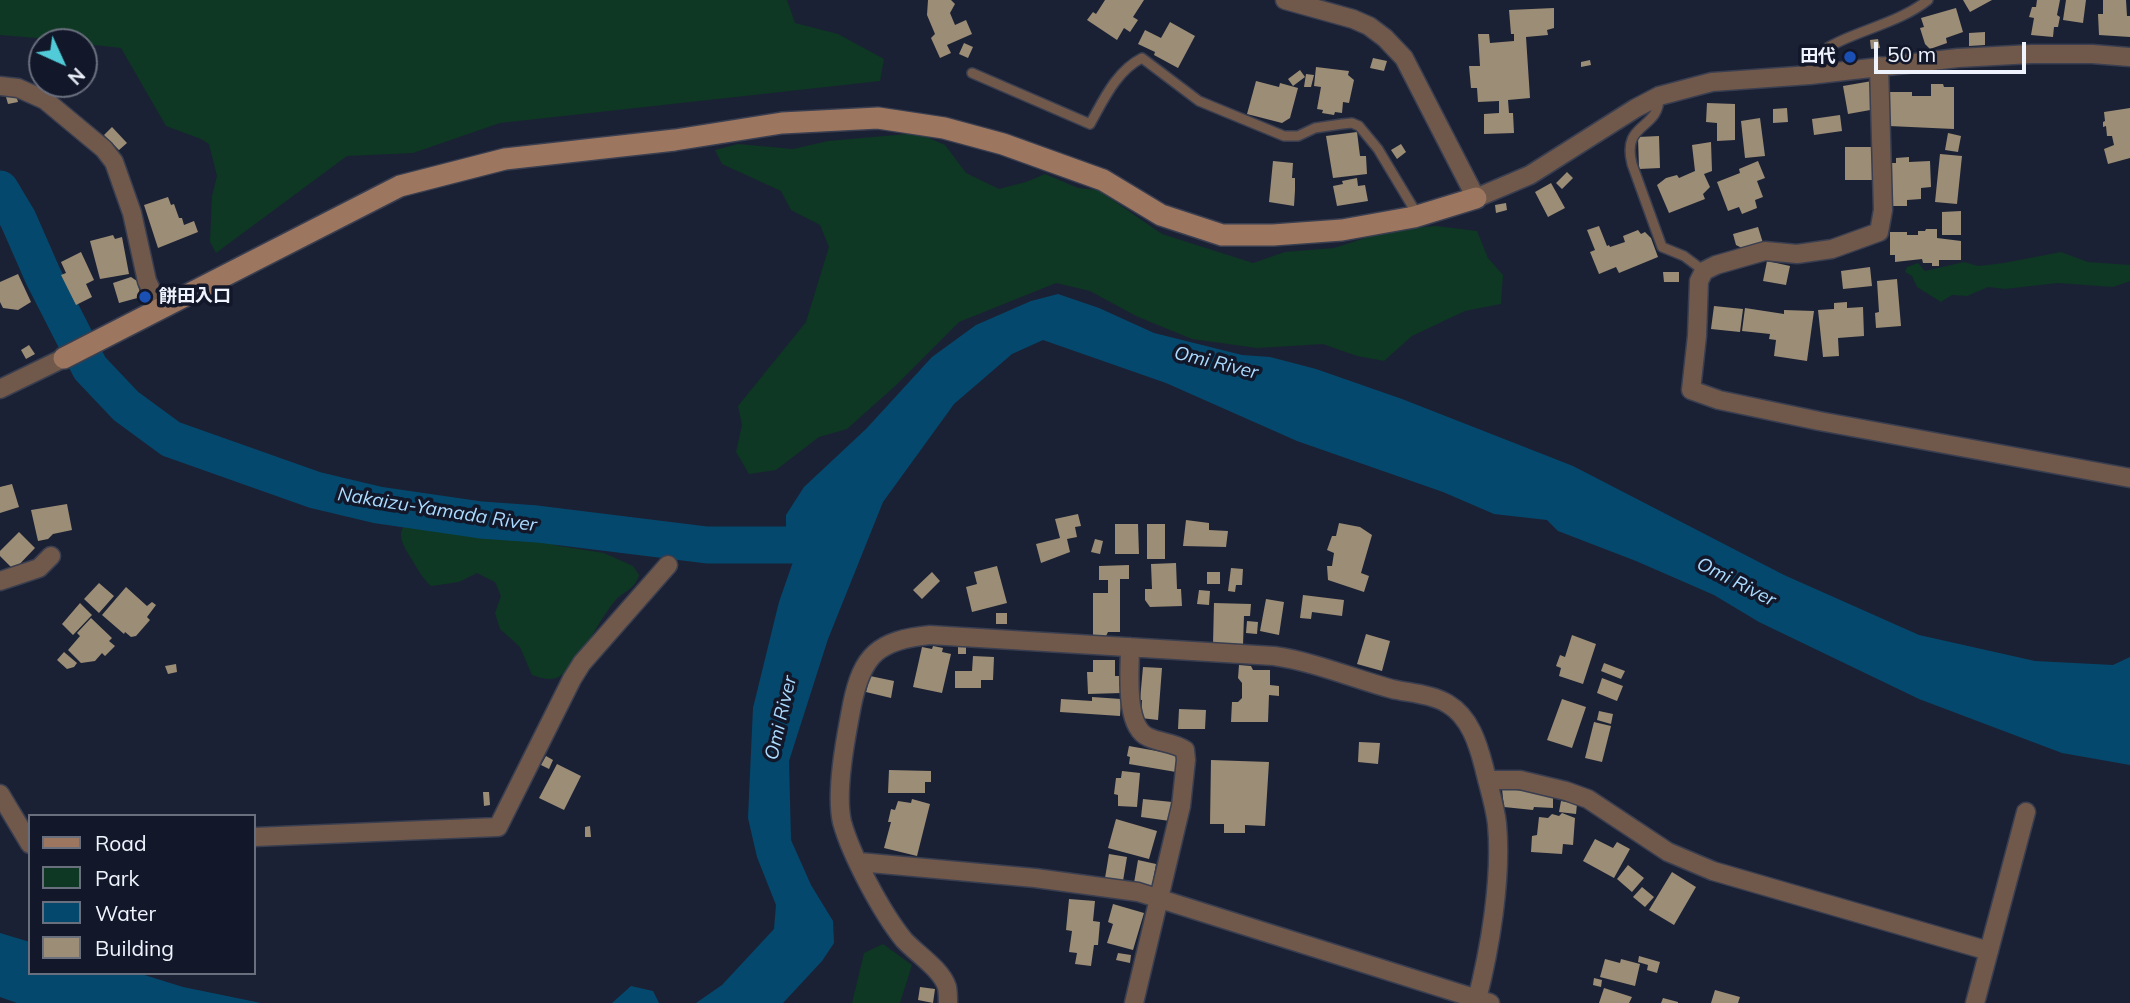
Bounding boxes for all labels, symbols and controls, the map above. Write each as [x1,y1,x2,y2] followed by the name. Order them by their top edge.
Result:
[28,28,98,98] north arrow
[1878,28,2030,72] scale bar
[1887,41,1936,67] text: 50 m
[1800,46,1836,68] place label: 田代
[1842,49,1858,65] marker: 田代
[63,63,90,90] text: N
[159,286,231,308] place label: 餅田入口
[137,289,153,305] marker: 餅田入口
[1172,342,1260,384] water label: Omi River
[336,483,538,537] water label: Nakaizu-Yamada River
[1693,552,1779,612] water label: Omi River
[760,674,802,762] water label: Omi River
[28,814,256,975] legend
[95,830,146,856] text: Road
[95,865,139,891] text: Park
[95,900,156,926] text: Water
[95,935,174,961] text: Building

